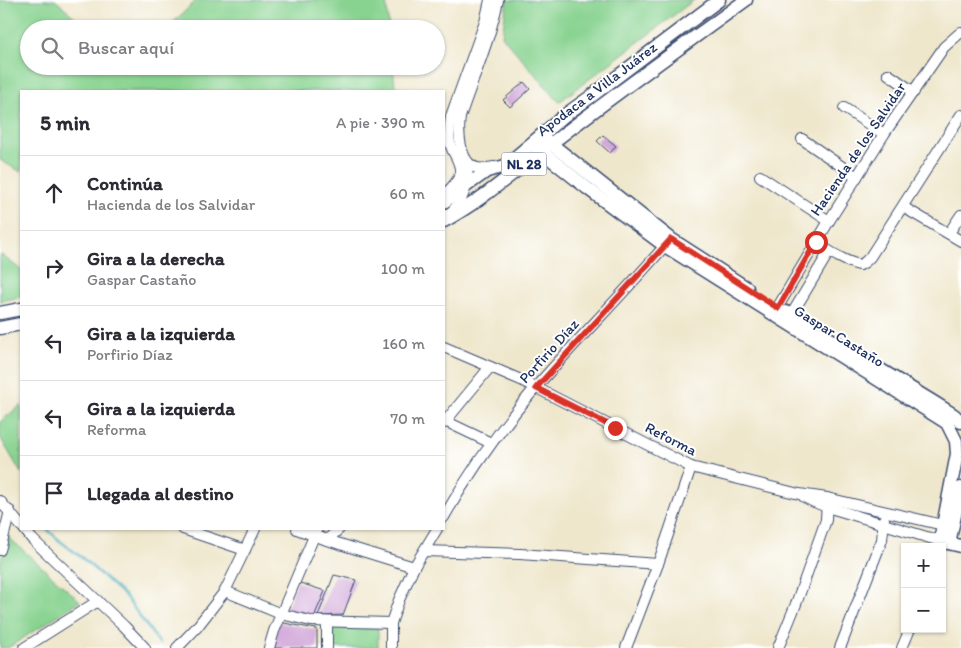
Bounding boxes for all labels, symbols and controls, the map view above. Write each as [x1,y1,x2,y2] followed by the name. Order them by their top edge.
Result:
[20,20,445,75] search box
[38,34,66,62] icon: search
[78,36,174,59] text: Buscar aquí
[534,38,661,140] street label: Apodaca a Villa Juárez
[806,79,910,219] street label: Hacienda de los Salvidar
[40,110,90,135] text: 5 min
[336,113,425,132] text: A pie · 390 m
[502,152,546,175] road number: NL 28
[87,172,163,195] text: Continúa
[40,179,68,207] icon: ahead
[390,184,425,203] text: 60 m
[87,195,255,214] text: Hacienda de los Salvidar
[805,231,828,254] route start
[87,247,225,270] text: Gira a la derecha
[40,254,68,282] icon: right
[381,259,425,278] text: 100 m
[87,270,196,289] text: Gaspar Castaño
[791,301,887,371] street label: Gaspar Castaño
[515,315,583,387] street label: Porfirio Díaz
[87,322,235,345] text: Gira a la izquierda
[40,329,68,357] icon: left
[382,334,425,353] text: 160 m
[87,345,173,364] text: Porfirio Díaz
[87,397,235,420] text: Gira a la izquierda
[40,404,68,432] icon: left
[390,409,425,428] text: 70 m
[604,417,627,440] route end
[642,418,700,460] street label: Reforma
[87,420,146,439] text: Reforma
[40,479,68,507] icon: arrive
[87,482,234,505] text: Llegada al destino
[901,543,946,633] map controls
[901,543,946,588] button: +
[901,588,946,633] button: −

